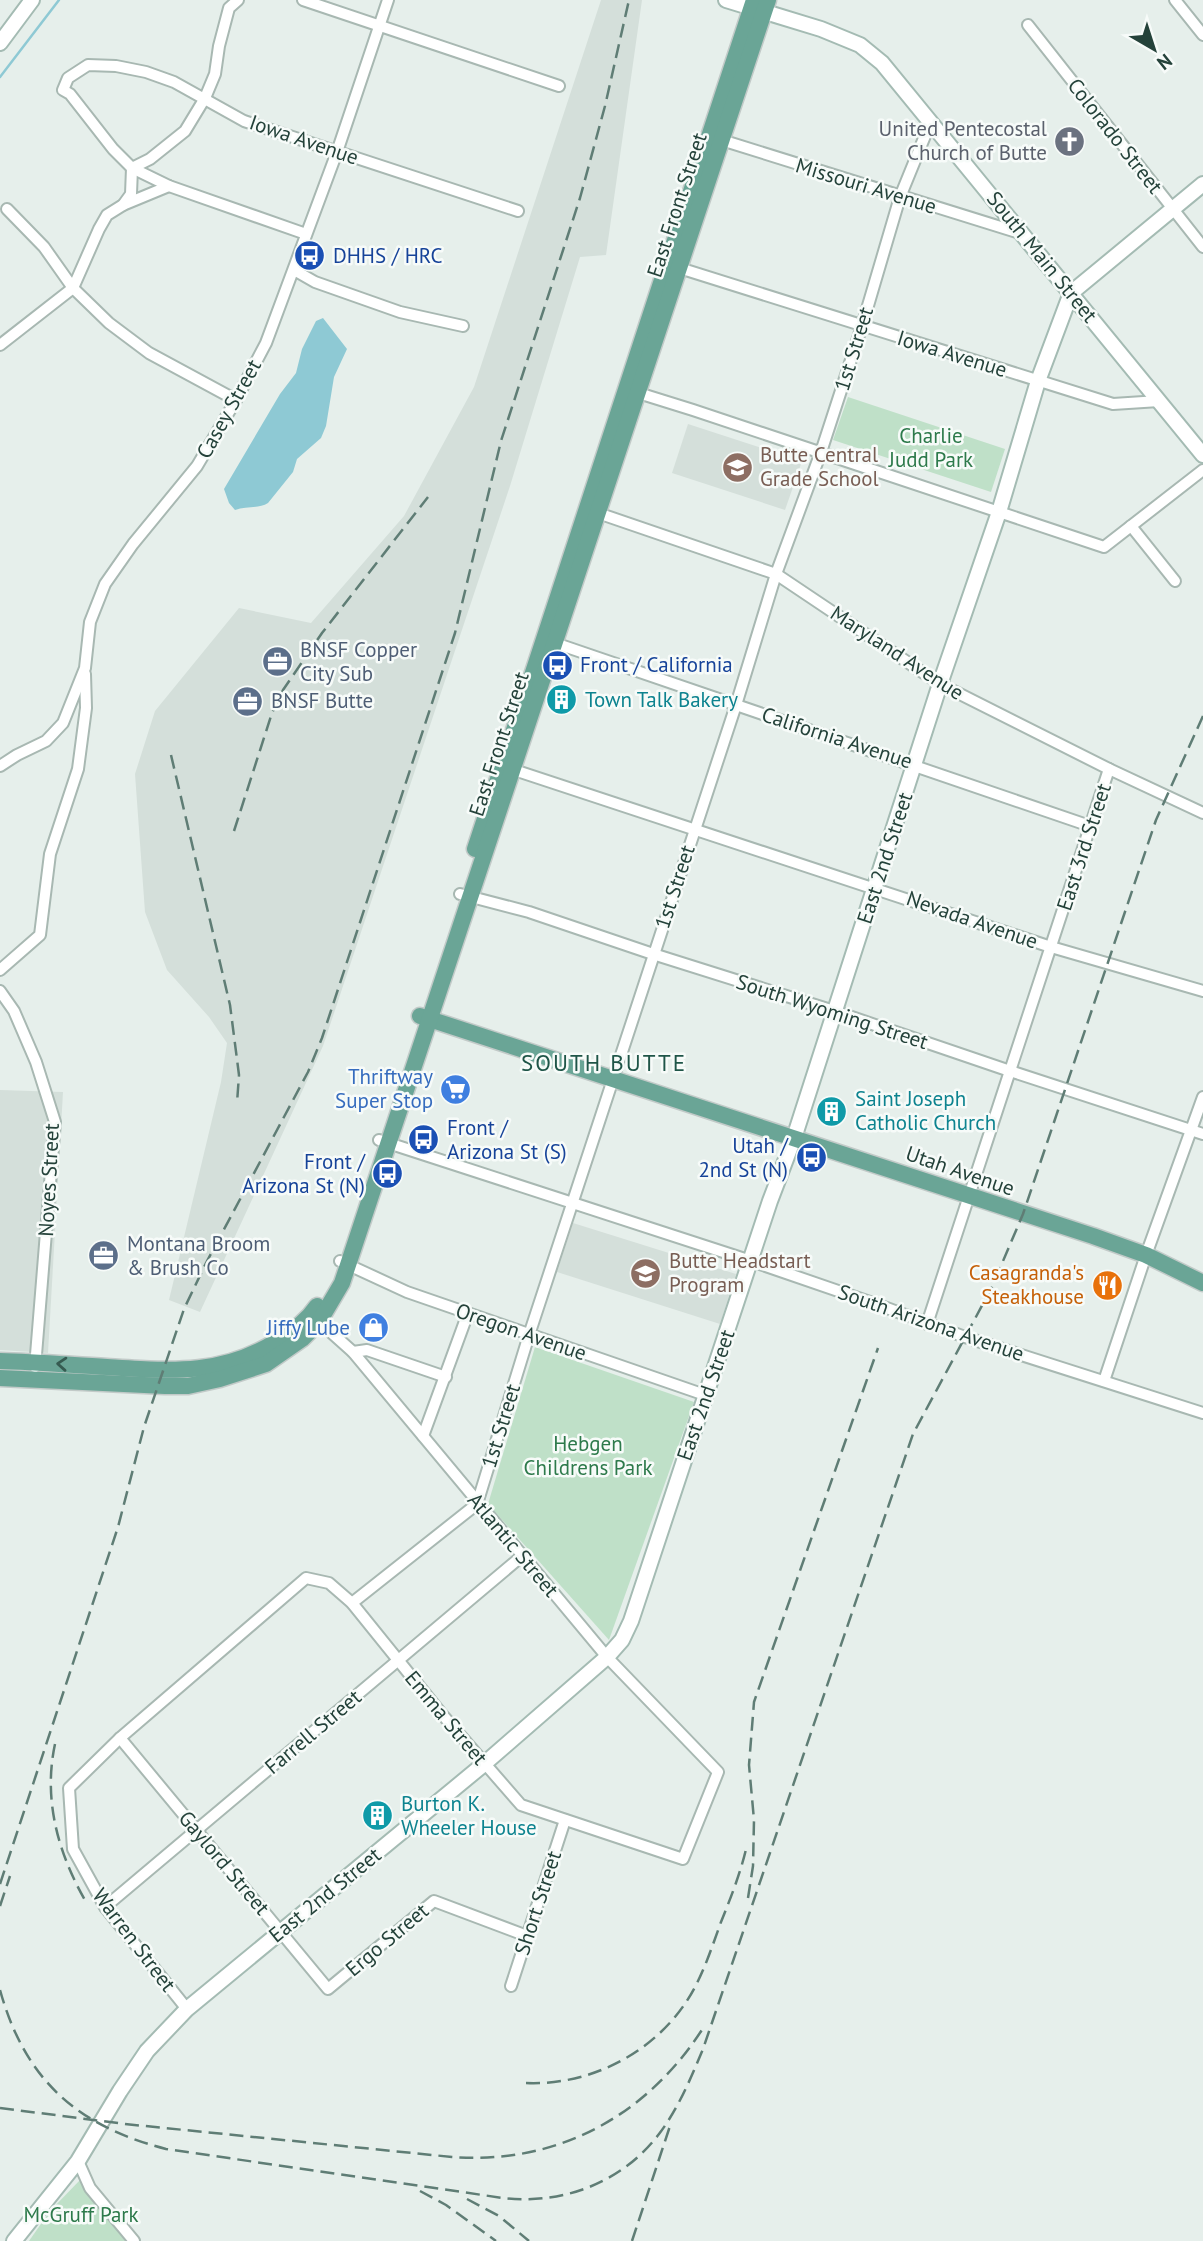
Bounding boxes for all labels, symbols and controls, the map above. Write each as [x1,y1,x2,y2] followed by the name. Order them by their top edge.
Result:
[1119,14,1189,84] north arrow
[1152,49,1177,75] text: N
[1062,73,1169,199] street label: Colorado Street
[246,108,362,171] street label: Iowa Avenue
[879,115,1047,166] place label: United Pentecostal Church of Butte
[1053,124,1087,158] church icon: United Pentecostal Church of Butte
[640,129,713,281] street label: East Front Street
[792,151,940,220] street label: Missouri Avenue
[981,186,1104,328] street label: South Main Street
[293,239,327,273] bus stop icon: DHHS / HRC
[333,242,442,269] place label: DHHS / HRC
[828,303,879,394] street label: 1st Street
[894,324,1010,383] street label: Iowa Avenue
[190,354,267,463] street label: Casey Street
[888,422,973,473] park label: Charlie Judd Park
[760,441,879,492] place label: Butte Central Grade School
[720,450,754,484] school or university icon: Butte Central Grade School
[825,599,969,706] street label: Maryland Avenue
[300,636,417,687] place label: BNSF Copper City Sub
[260,645,294,679] office icon: BNSF Copper City Sub
[540,648,574,682] bus stop icon: Front / California
[580,651,733,678] place label: Front / California
[462,668,535,820] street label: East Front Street
[545,683,579,717] building icon: Town Talk Bakery
[231,684,265,718] office icon: BNSF Butte
[585,686,738,713] place label: Town Talk Bakery
[271,687,373,714] place label: BNSF Butte
[758,700,916,775] street label: California Avenue
[1050,780,1117,914] street label: East 3rd Street
[851,789,918,927] street label: East 2nd Street
[648,841,701,932] street label: 1st Street
[903,884,1041,955] street label: Nevada Avenue
[733,968,931,1055] street label: South Wyoming Street
[521,1048,687,1077] district label: SOUTH BUTTE
[335,1063,433,1114] place label: Thriftway Super Stop
[439,1072,473,1106] supermarket icon: Thriftway Super Stop
[855,1085,996,1136] place label: Saint Joseph Catholic Church
[815,1094,849,1128] building icon: Saint Joseph Catholic Church
[447,1114,567,1165] place label: Front / Arizona St (S)
[32,1123,65,1237] street label: Noyes Street
[407,1123,441,1157] bus stop icon: Front / Arizona St (S)
[698,1132,790,1183] place label: Utah / 2nd St (N)
[902,1139,1018,1202] street label: Utah Avenue
[794,1141,828,1175] bus stop icon: Utah / 2nd St (N)
[242,1148,367,1199] place label: Front / Arizona St (N)
[371,1157,405,1191] bus stop icon: Front / Arizona St (N)
[127,1230,270,1281] place label: Montana Broom & Brush Co
[87,1239,121,1273] office icon: Montana Broom & Brush Co
[669,1247,811,1298] place label: Butte Headstart Program
[629,1256,663,1290] school or university icon: Butte Headstart Program
[969,1259,1084,1310] place label: Casagranda's Steakhouse
[1090,1268,1124,1302] restaurant icon: Casagranda's Steakhouse
[835,1278,1028,1367] street label: South Arizona Avenue
[452,1297,590,1367] street label: Oregon Avenue
[356,1311,390,1345] shop icon: Jiffy Lube
[265,1314,350,1341] place label: Jiffy Lube
[671,1326,741,1464] street label: East 2nd Street
[56,1357,67,1372] one-way arrow
[475,1380,526,1471] street label: 1st Street
[524,1430,652,1481] park label: Hebgen Childrens Park
[462,1487,565,1602] street label: Atlantic Street
[399,1665,494,1770] street label: Emma Street
[259,1683,366,1780] street label: Farrell Street
[401,1790,537,1841] place label: Burton K. Wheeler House
[361,1799,395,1833] building icon: Burton K. Wheeler House
[173,1805,276,1920] street label: Gaylord Street
[263,1841,386,1948] street label: East 2nd Street
[508,1847,567,1958] street label: Short Street
[87,1883,182,1997] street label: Warren Street
[340,1897,434,1982] street label: Ergo Street
[23,2201,139,2228] park label: McGruff Park

